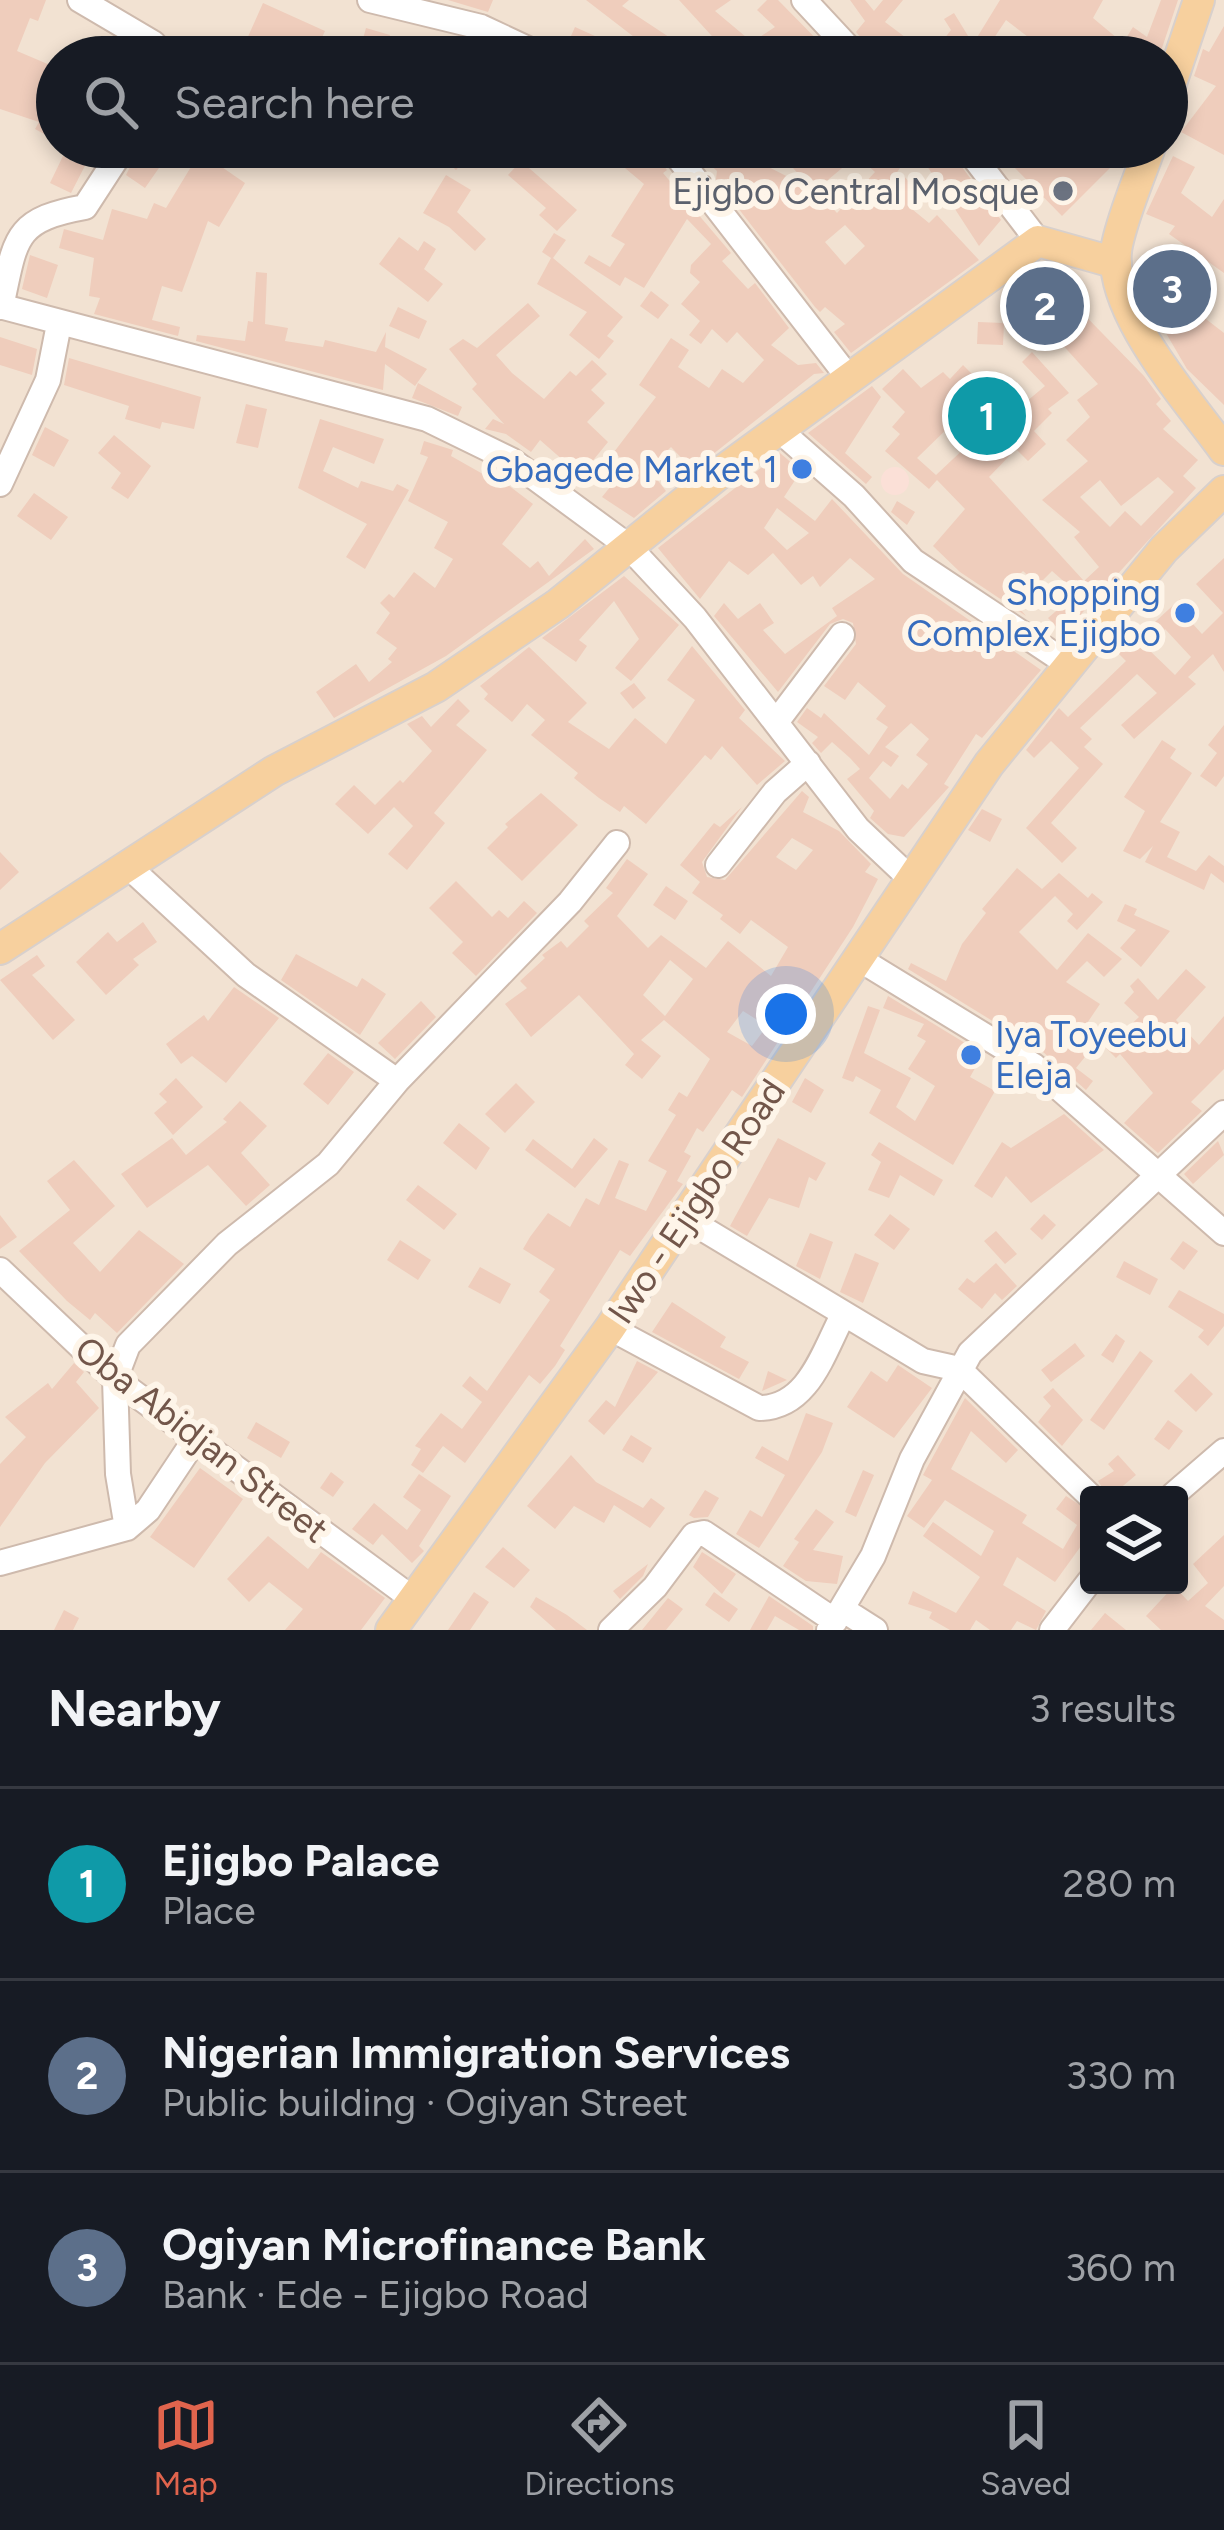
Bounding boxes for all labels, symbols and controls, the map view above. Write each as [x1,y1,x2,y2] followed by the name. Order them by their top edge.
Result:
[36,36,1188,168] search box
[78,69,144,135] icon: search
[174,75,414,129] text: Search here
[672,170,1039,213] place label: Ejigbo Central Mosque
[1050,178,1076,204] marker: Ejigbo Central Mosque
[1133,244,1211,334] pin: 3
[1006,261,1084,351] pin: 2
[948,371,1026,461] pin: 1
[486,448,778,491] place label: Gbagede Market 1
[789,456,815,482] marker: Gbagede Market 1
[906,571,1161,655] place label: Shopping Complex Ejigbo
[1172,600,1198,626] marker: Shopping Complex Ejigbo
[756,984,816,1044] your location
[995,1013,1188,1097] place label: Iya Toyeebu Eleja
[958,1042,984,1068] marker: Iya Toyeebu Eleja
[599,1071,794,1332] street label: Iwo - Ejigbo Road
[67,1327,337,1551] street label: Oba Abidjan Street
[1080,1486,1188,1594] map controls
[1080,1486,1188,1594] button: layers
[48,1678,221,1739] text: Nearby
[1029,1685,1176,1732] text: 3 results
[162,1833,439,1887] text: Ejigbo Palace
[79,1860,95,1907] text: 1
[1062,1860,1176,1907] text: 280 m
[162,1887,255,1934] text: Place
[162,2025,790,2079] text: Nigerian Immigration Services
[76,2052,98,2099] text: 2
[1066,2052,1176,2099] text: 330 m
[162,2079,688,2126] text: Public building · Ogiyan Street
[162,2217,706,2271] text: Ogiyan Microfinance Bank
[76,2244,98,2291] text: 3
[1065,2244,1176,2291] text: 360 m
[162,2271,589,2318] text: Bank · Ede - Ejigbo Road
[153,2392,219,2503] tab: Map
[524,2392,675,2503] tab: Directions
[980,2392,1071,2503] tab: Saved

